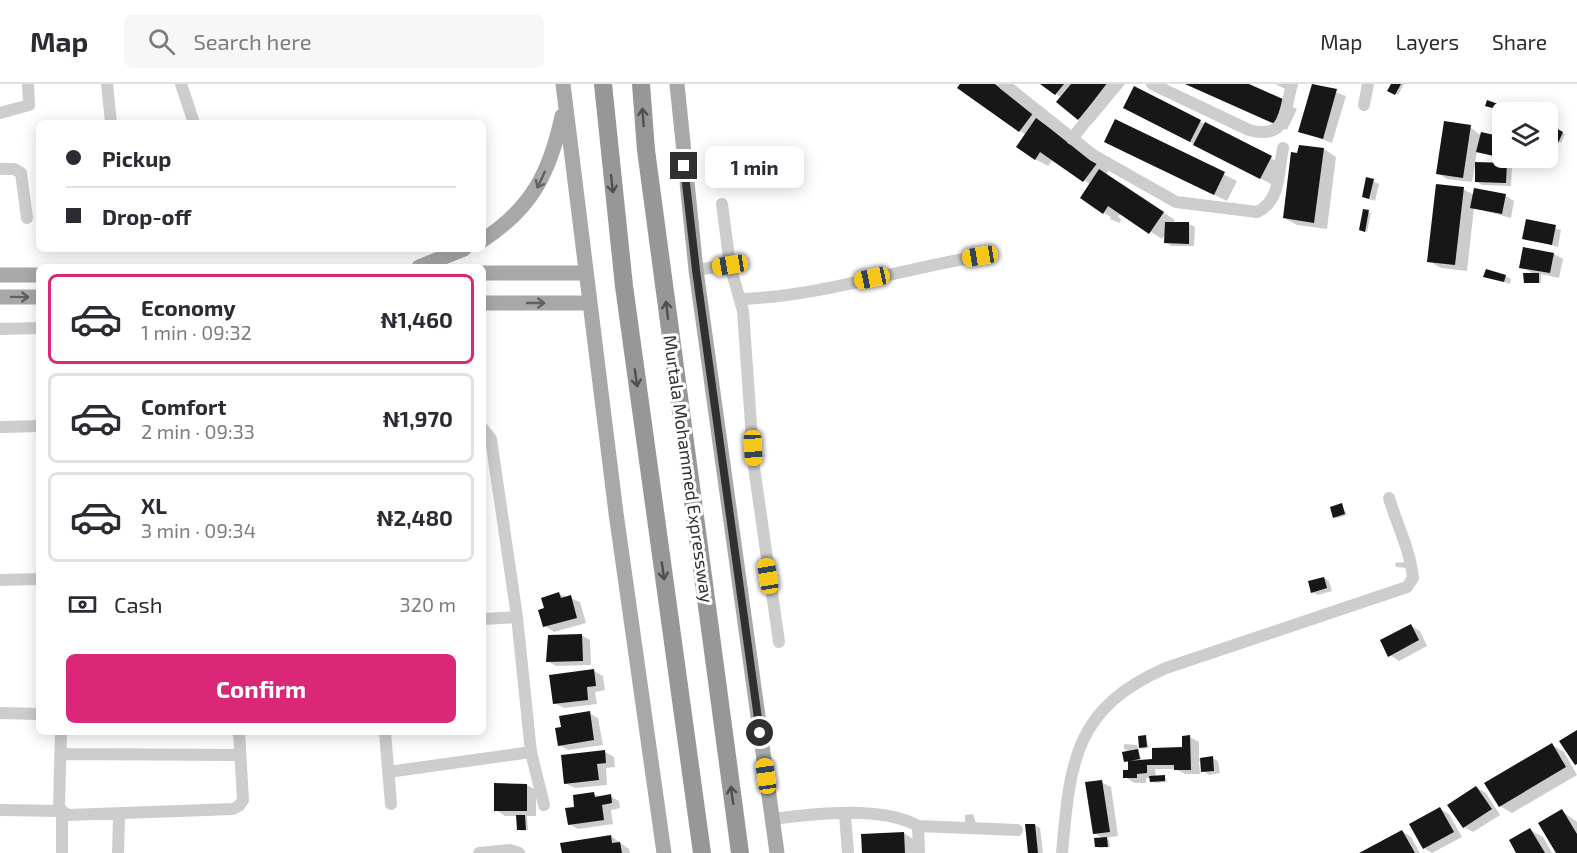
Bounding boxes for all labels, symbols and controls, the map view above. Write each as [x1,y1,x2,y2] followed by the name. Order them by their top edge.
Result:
[124,14,544,68] search box
[30,24,88,58] text: Map
[145,25,178,58] icon: search
[193,28,312,54] text: Search here
[1320,29,1362,54] text: Map
[1395,29,1459,54] text: Layers
[1492,29,1547,54] text: Share
[1492,102,1558,168] map controls
[1492,102,1558,168] button: layers
[637,107,648,127] one-way arrow
[102,145,171,171] text: Pickup
[705,145,804,187] callout: 1 min
[670,152,697,179] route end
[730,155,779,179] text: 1 min
[535,170,547,188] one-way arrow
[607,174,618,193] one-way arrow
[102,203,191,229] text: Drop-off
[961,244,999,268] car
[711,253,749,277] car
[853,265,891,291] car
[9,291,29,303] one-way arrow
[69,292,123,346] icon: car
[141,294,236,320] text: Economy
[525,297,545,309] one-way arrow
[661,301,672,321] one-way arrow
[380,306,453,332] text: ₦1,460
[141,320,252,344] text: 1 min · 09:32
[659,334,719,605] street label: Murtala Mohammed Expressway
[631,367,642,387] one-way arrow
[69,391,123,445] icon: car
[141,393,226,419] text: Comfort
[383,405,453,431] text: ₦1,970
[141,419,255,443] text: 2 min · 09:33
[743,430,763,466] car
[69,490,123,544] icon: car
[141,492,167,518] text: XL
[376,504,453,530] text: ₦2,480
[141,518,256,542] text: 3 min · 09:34
[756,557,780,595] car
[657,560,668,580] one-way arrow
[66,588,99,621] icon: cash
[114,591,163,617] text: Cash
[400,592,456,616] text: 320 m
[66,654,456,723] button: Confirm
[746,719,773,746] route start
[755,757,777,795] car
[727,786,738,805] one-way arrow

